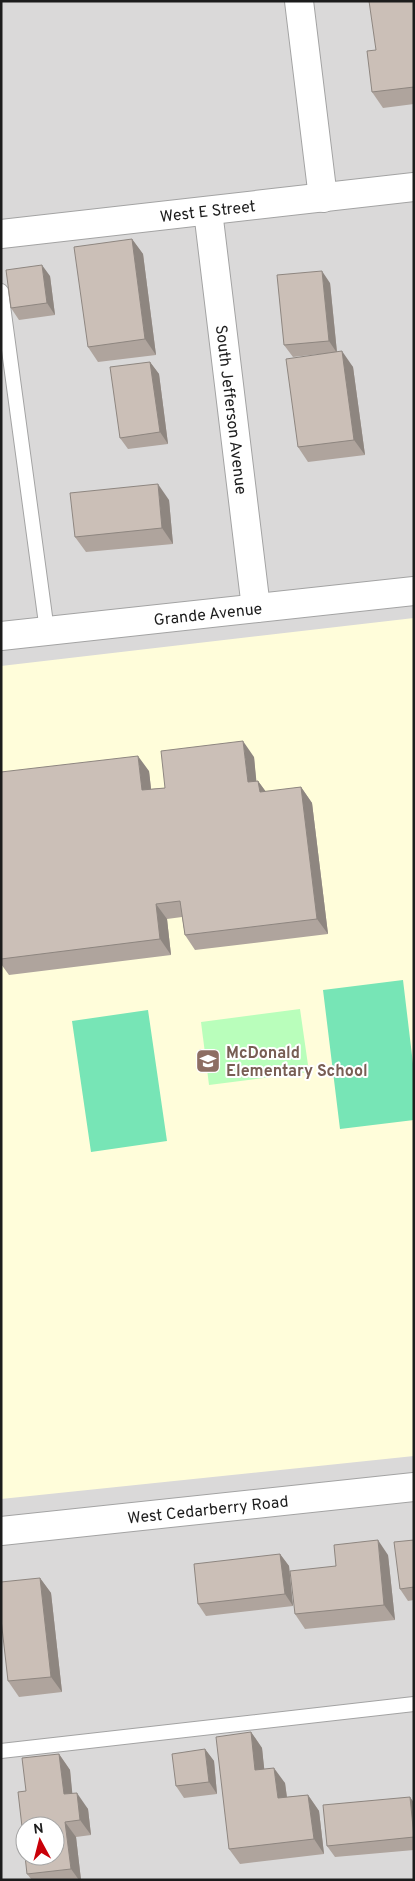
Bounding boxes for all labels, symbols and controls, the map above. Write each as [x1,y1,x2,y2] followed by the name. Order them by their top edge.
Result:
[159,197,257,228] street label: West E Street
[210,324,250,496] street label: South Jefferson Avenue
[153,600,263,631] street label: Grande Avenue
[226,1044,368,1082] place label: McDonald Elementary School
[195,1048,221,1074] school or university icon: McDonald Elementary School
[127,1492,290,1529] street label: West Cedarberry Road
[15,1816,65,1866] north arrow
[33,1821,45,1839] text: N

